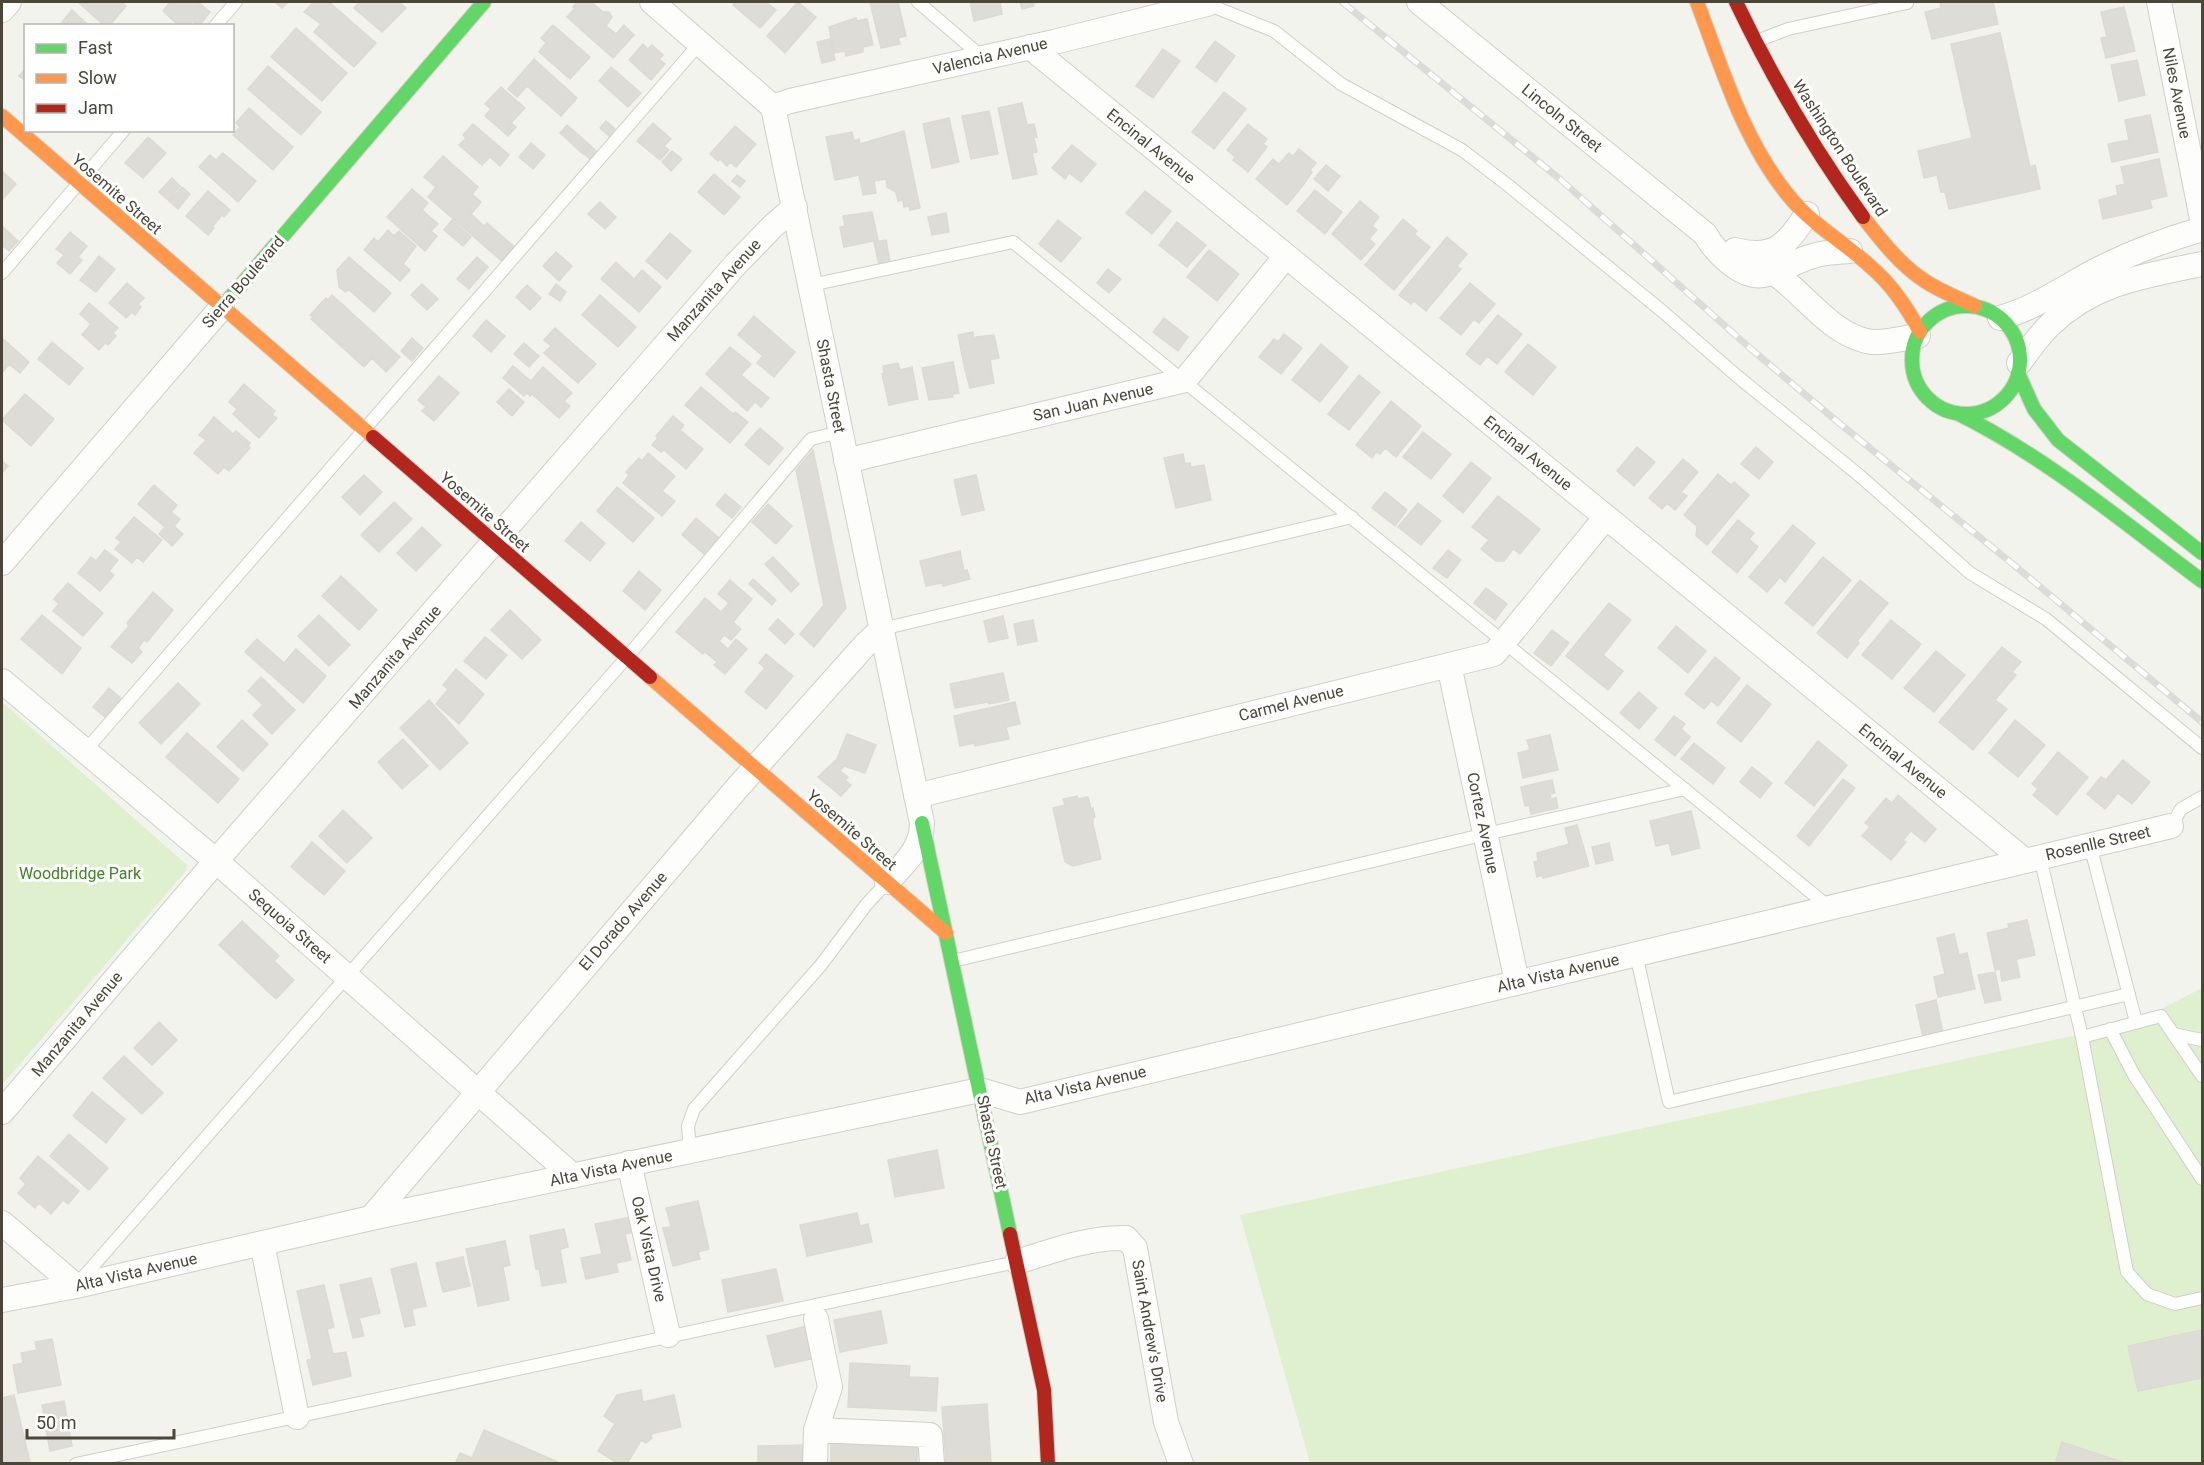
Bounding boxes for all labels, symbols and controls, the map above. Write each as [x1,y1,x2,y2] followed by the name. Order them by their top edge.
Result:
[24,24,234,132] legend
[931,34,1049,78] street label: Valencia Avenue
[78,37,113,58] text: Fast
[2159,46,2195,140] street label: Niles Avenue
[78,67,117,88] text: Slow
[1789,76,1891,220] street label: Washington Boulevard
[1518,80,1606,156] street label: Lincoln Street
[78,97,114,118] text: Jam
[1103,105,1199,187] street label: Encinal Avenue
[68,150,166,238] street label: Yosemite Street
[198,232,288,332] street label: Sierra Boulevard
[663,235,765,345] street label: Manzanita Avenue
[813,337,849,435] street label: Shasta Street
[1031,379,1155,425] street label: San Juan Avenue
[1480,412,1576,494] street label: Encinal Avenue
[436,468,534,556] street label: Yosemite Street
[345,601,445,713] street label: Manzanita Avenue
[1237,681,1345,725] street label: Carmel Avenue
[1855,720,1951,802] street label: Encinal Avenue
[1463,771,1503,875] street label: Cortez Avenue
[803,786,901,874] street label: Yosemite Street
[2044,822,2152,864] street label: Rosenlle Street
[19,864,142,883] park label: Woodbridge Park
[575,868,671,974] street label: El Dorado Avenue
[245,885,335,967] street label: Sequoia Street
[1495,950,1621,996] street label: Alta Vista Avenue
[28,968,126,1080] street label: Manzanita Avenue
[1022,1062,1148,1108] street label: Alta Vista Avenue
[973,1093,1011,1191] street label: Shasta Street
[548,1146,674,1190] street label: Alta Vista Avenue
[628,1194,670,1304] street label: Oak Vista Drive
[73,1249,199,1295] street label: Alta Vista Avenue
[1128,1258,1172,1404] street label: Saint Andrew's Drive
[27,1402,174,1440] scale bar
[36,1412,76,1433] text: 50 m

